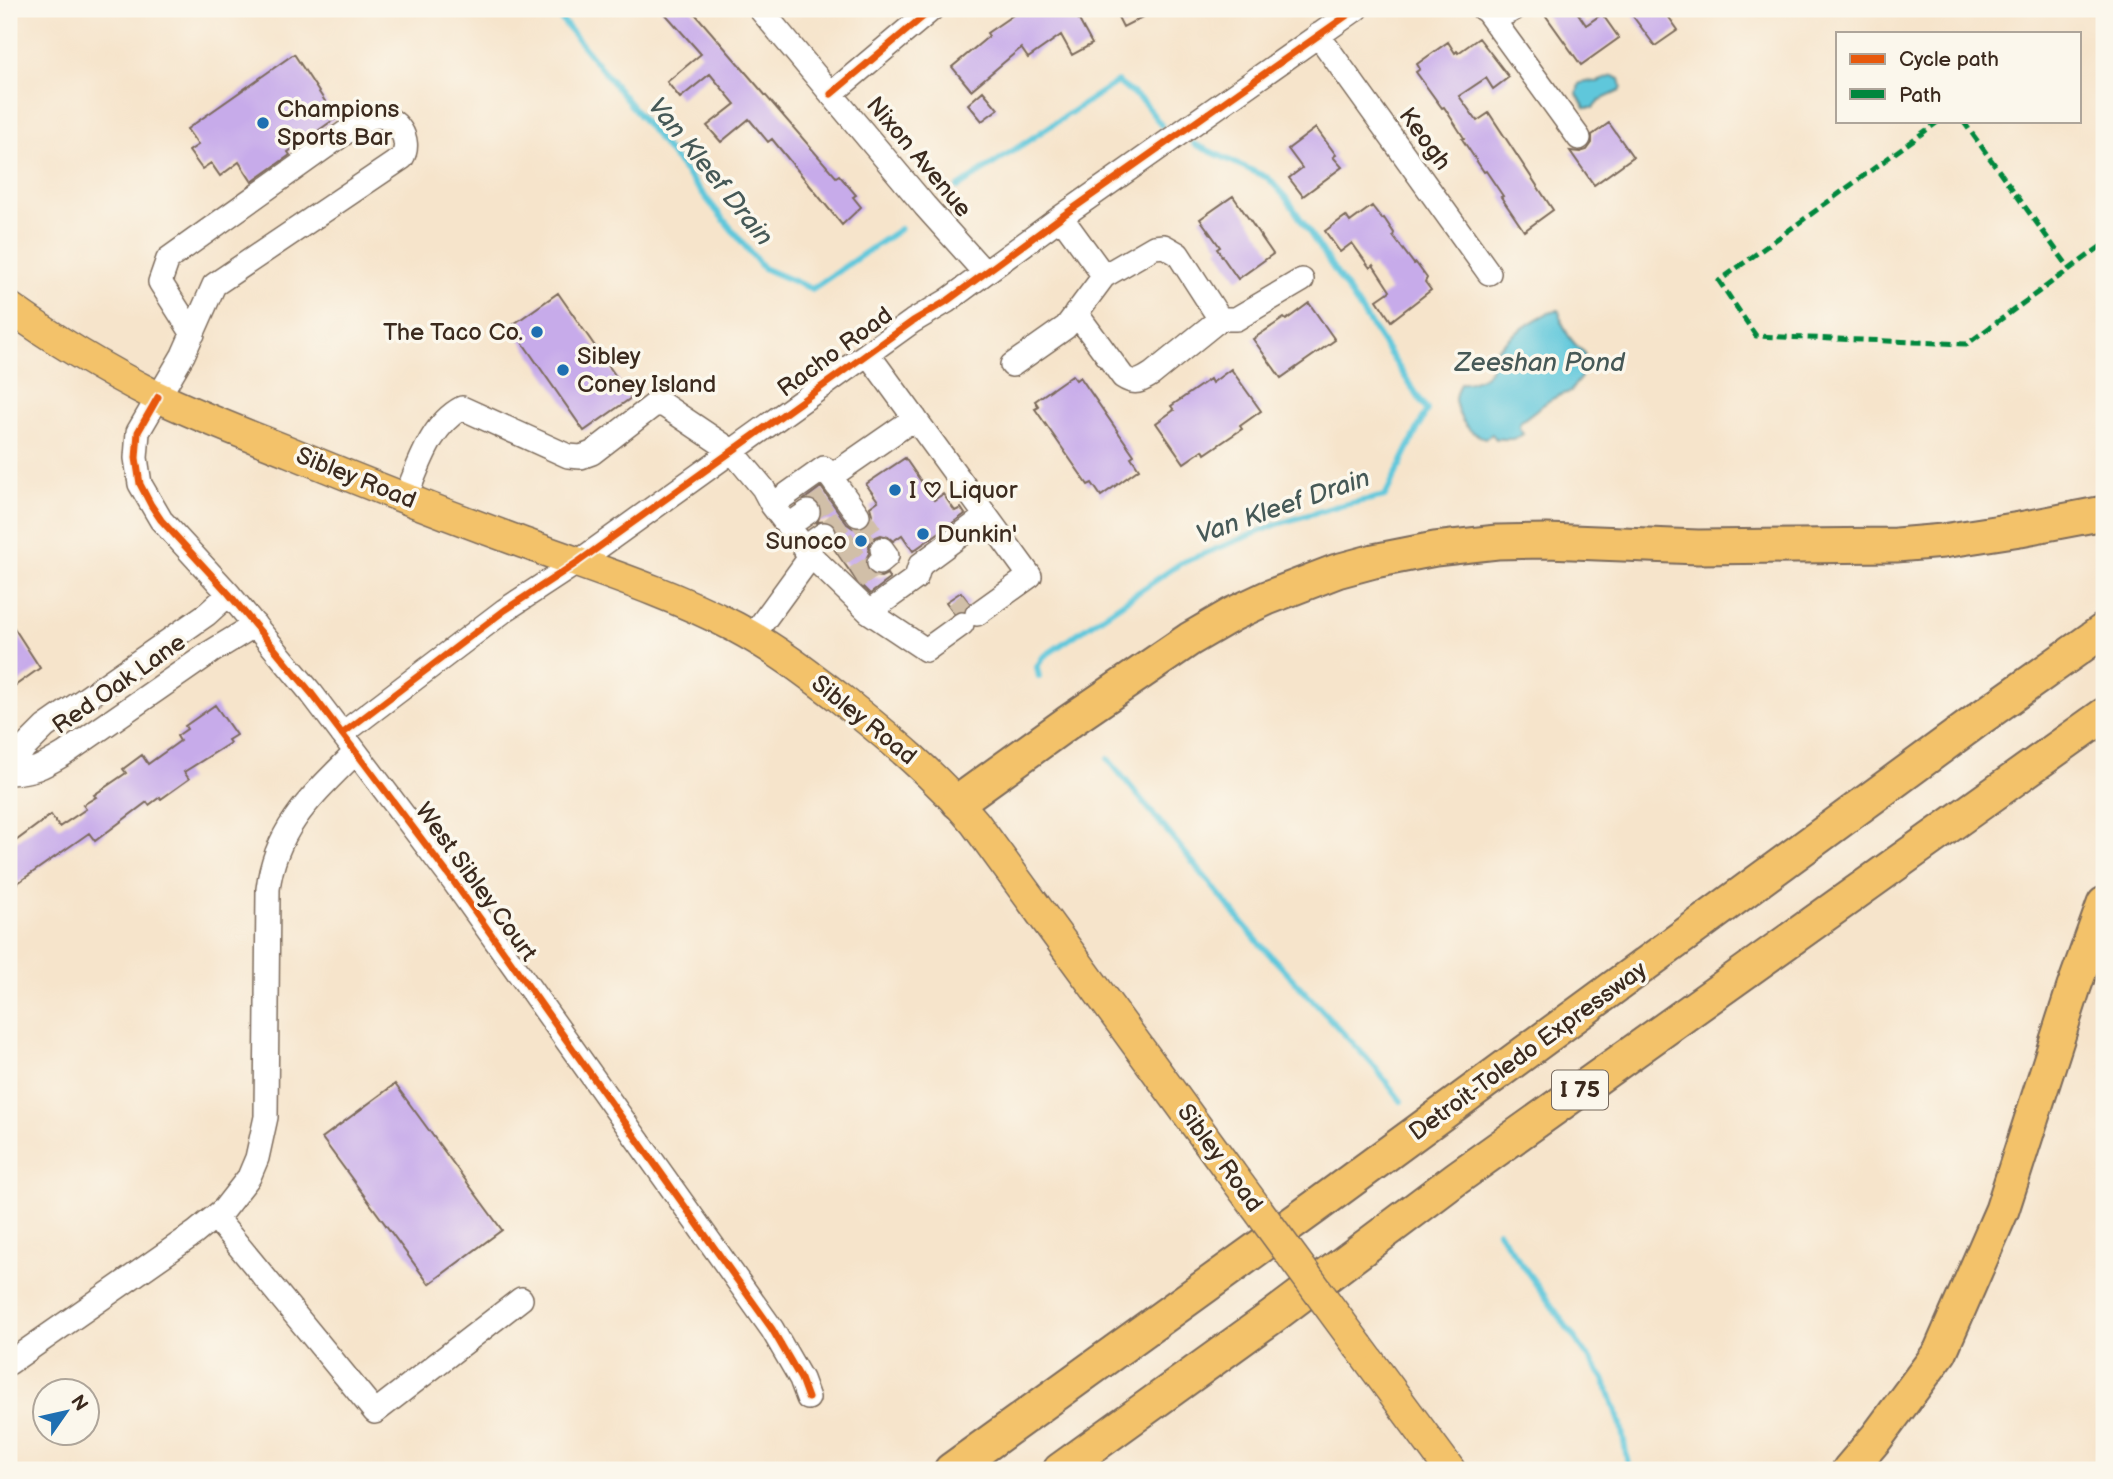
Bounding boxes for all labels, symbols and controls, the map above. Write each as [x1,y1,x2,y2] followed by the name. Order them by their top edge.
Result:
[1836,32,2082,122] legend
[1899,47,1999,72] text: Cycle path
[1899,83,1941,108] text: Path
[860,91,978,223] street label: Nixon Avenue
[641,92,779,252] water label: Van Kleef Drain
[277,95,399,152] place label: Champions Sports Bar
[1393,102,1457,176] street label: Keogh
[255,115,271,131] marker: Champions Sports Bar
[772,301,898,403] street label: Racho Road
[383,318,523,347] place label: The Taco Co.
[529,324,545,340] marker: The Taco Co.
[577,342,716,399] place label: Sibley Coney Island
[1454,348,1626,379] water label: Zeeshan Pond
[555,362,571,378] marker: Sibley Coney Island
[292,441,420,515] street label: Sibley Road
[1192,463,1374,551] water label: Van Kleef Drain
[909,476,1018,505] place label: I ♥ Liquor
[887,482,903,498] marker: I ♥ Liquor
[937,520,1017,549] place label: Dunkin'
[915,526,931,542] marker: Dunkin'
[766,527,847,556] place label: Sunoco
[853,533,869,549] marker: Sunoco
[47,627,191,741] street label: Red Oak Lane
[806,669,922,771] street label: Sibley Road
[409,797,544,967] street label: West Sibley Court
[1404,955,1653,1147] street label: Detroit-Toledo Expressway
[1552,1070,1608,1110] road number: I 75
[1171,1098,1269,1218] street label: Sibley Road
[32,1378,102,1448] north arrow
[65,1391,92,1416] text: N

